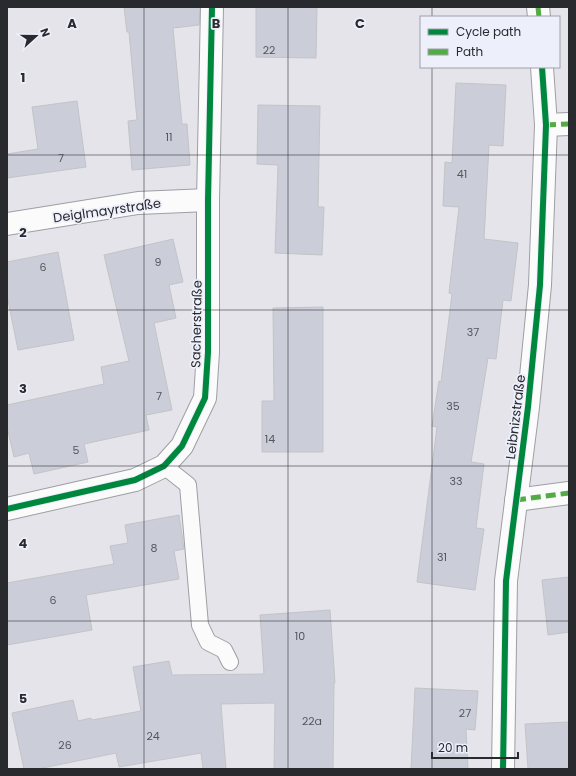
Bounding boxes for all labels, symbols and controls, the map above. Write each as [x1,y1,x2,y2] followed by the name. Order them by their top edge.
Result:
[67,14,77,33] text: A
[212,14,221,33] text: B
[355,14,365,33] text: C
[16,16,56,56] north arrow
[420,16,560,68] legend
[456,23,521,40] text: Cycle path
[36,26,54,39] text: N
[263,42,275,58] house number: 22
[456,43,483,60] text: Path
[21,68,25,87] text: 1
[165,129,173,145] house number: 11
[58,150,64,166] house number: 7
[457,166,467,182] house number: 41
[52,194,162,227] street label: Deiglmayrstraße
[19,223,27,242] text: 2
[155,254,162,270] house number: 9
[40,259,47,275] house number: 6
[186,280,207,368] street label: Sacherstraße
[467,324,479,340] house number: 37
[501,374,530,460] street label: Leibnizstraße
[19,379,27,398] text: 3
[156,388,162,404] house number: 7
[446,398,460,414] house number: 35
[265,431,275,447] house number: 14
[73,442,80,458] house number: 5
[450,473,462,489] house number: 33
[19,534,28,553] text: 4
[151,540,158,556] house number: 8
[437,549,447,565] house number: 31
[50,592,57,608] house number: 6
[295,628,305,644] house number: 10
[19,689,27,708] text: 5
[459,705,471,721] house number: 27
[302,713,322,729] house number: 22a
[146,728,160,744] house number: 24
[432,734,518,760] scale bar
[58,737,72,753] house number: 26
[438,739,468,756] text: 20 m

